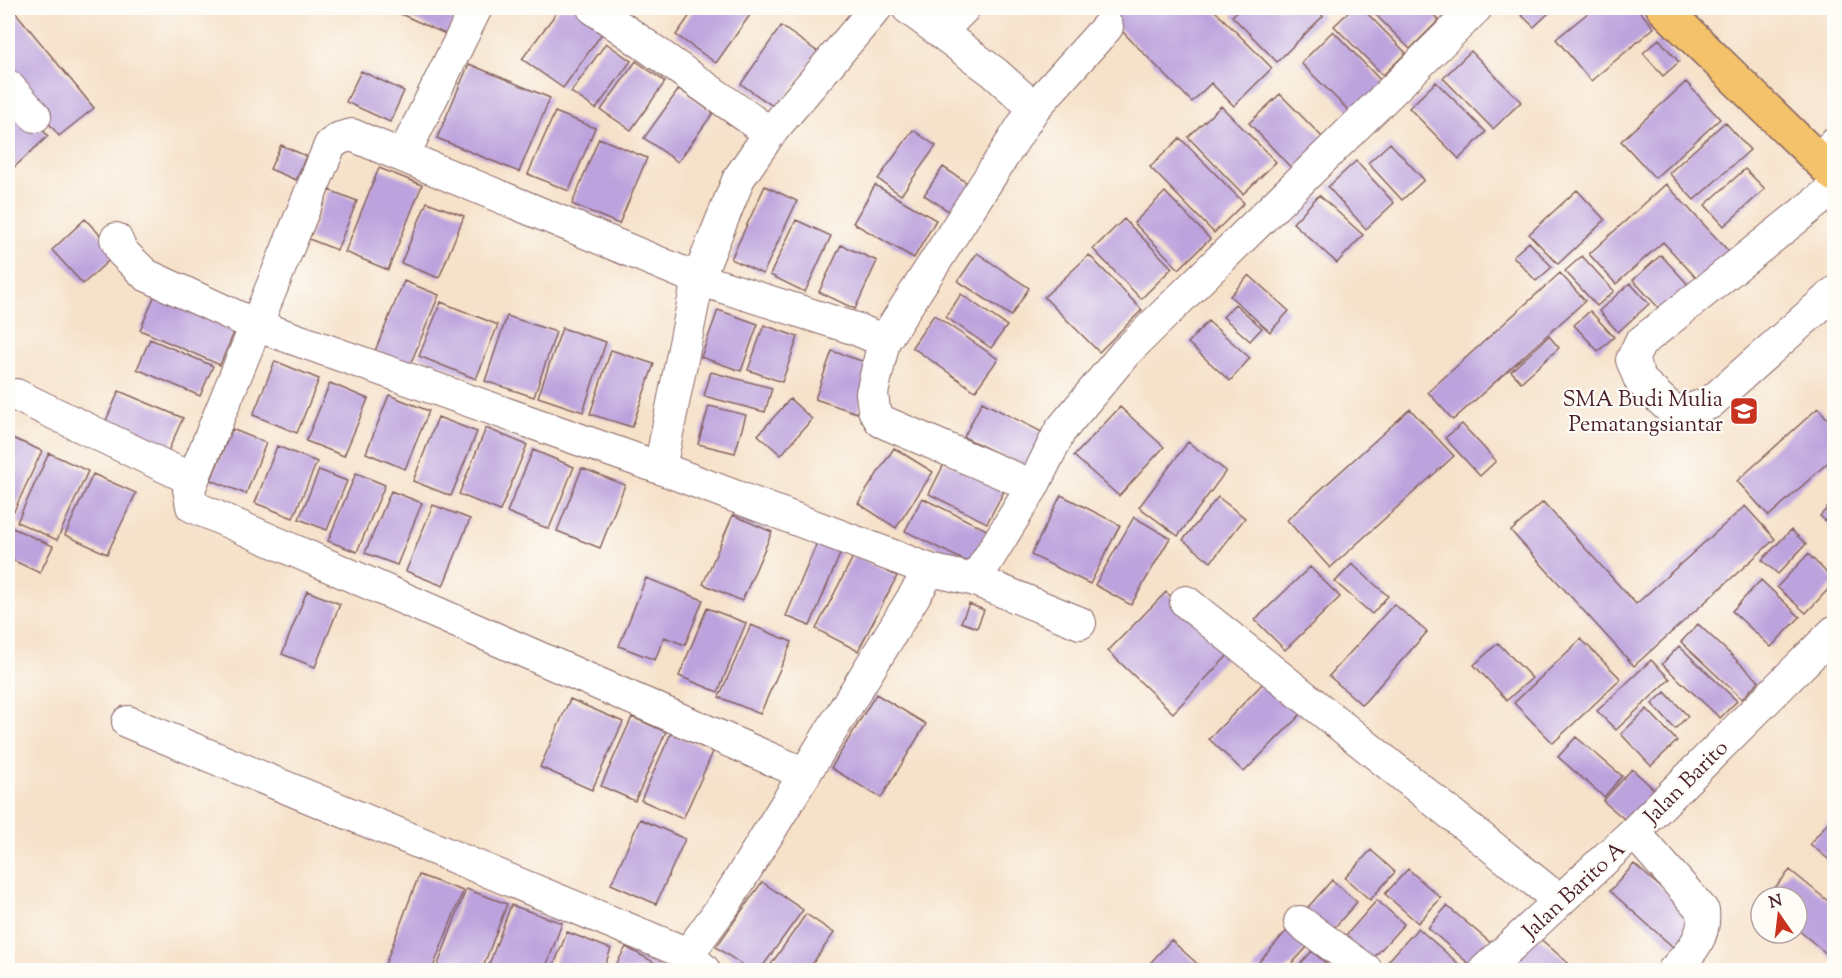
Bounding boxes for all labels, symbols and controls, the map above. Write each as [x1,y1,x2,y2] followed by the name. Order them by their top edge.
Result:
[1562,385,1723,442] place label: SMA Budi Mulia Pematangsiantar
[1728,395,1760,427] school or university icon: SMA Budi Mulia Pematangsiantar
[1637,734,1737,833] street label: Jalan Barito
[1516,835,1634,948] street label: Jalan Barito A
[1749,885,1809,945] north arrow
[1767,890,1785,916] text: N

